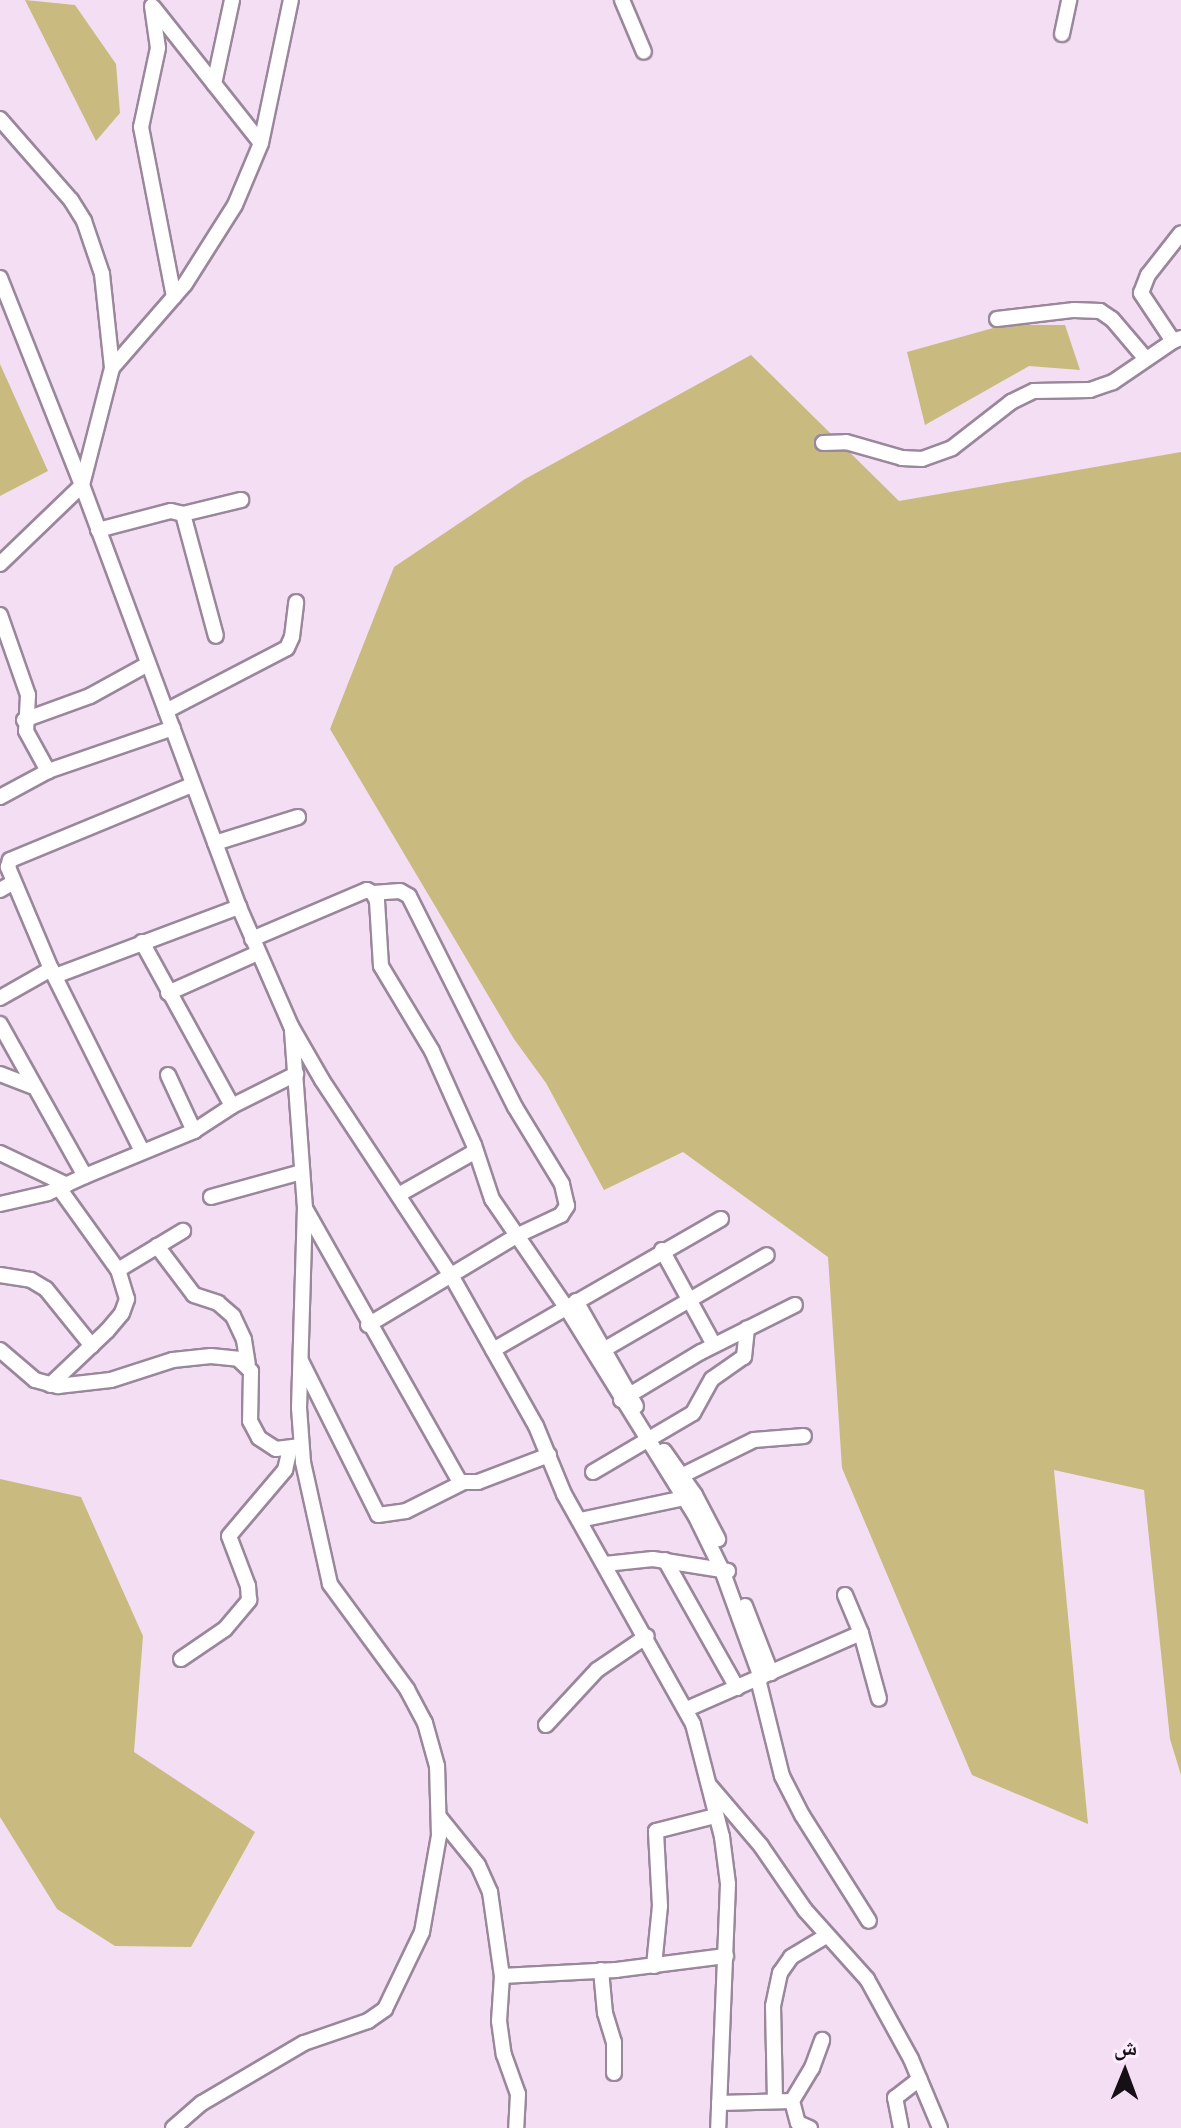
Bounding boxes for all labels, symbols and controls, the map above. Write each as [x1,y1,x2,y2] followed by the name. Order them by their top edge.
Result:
[1085,2032,1165,2112] north arrow
[1114,2034,1137,2061] text: ش

